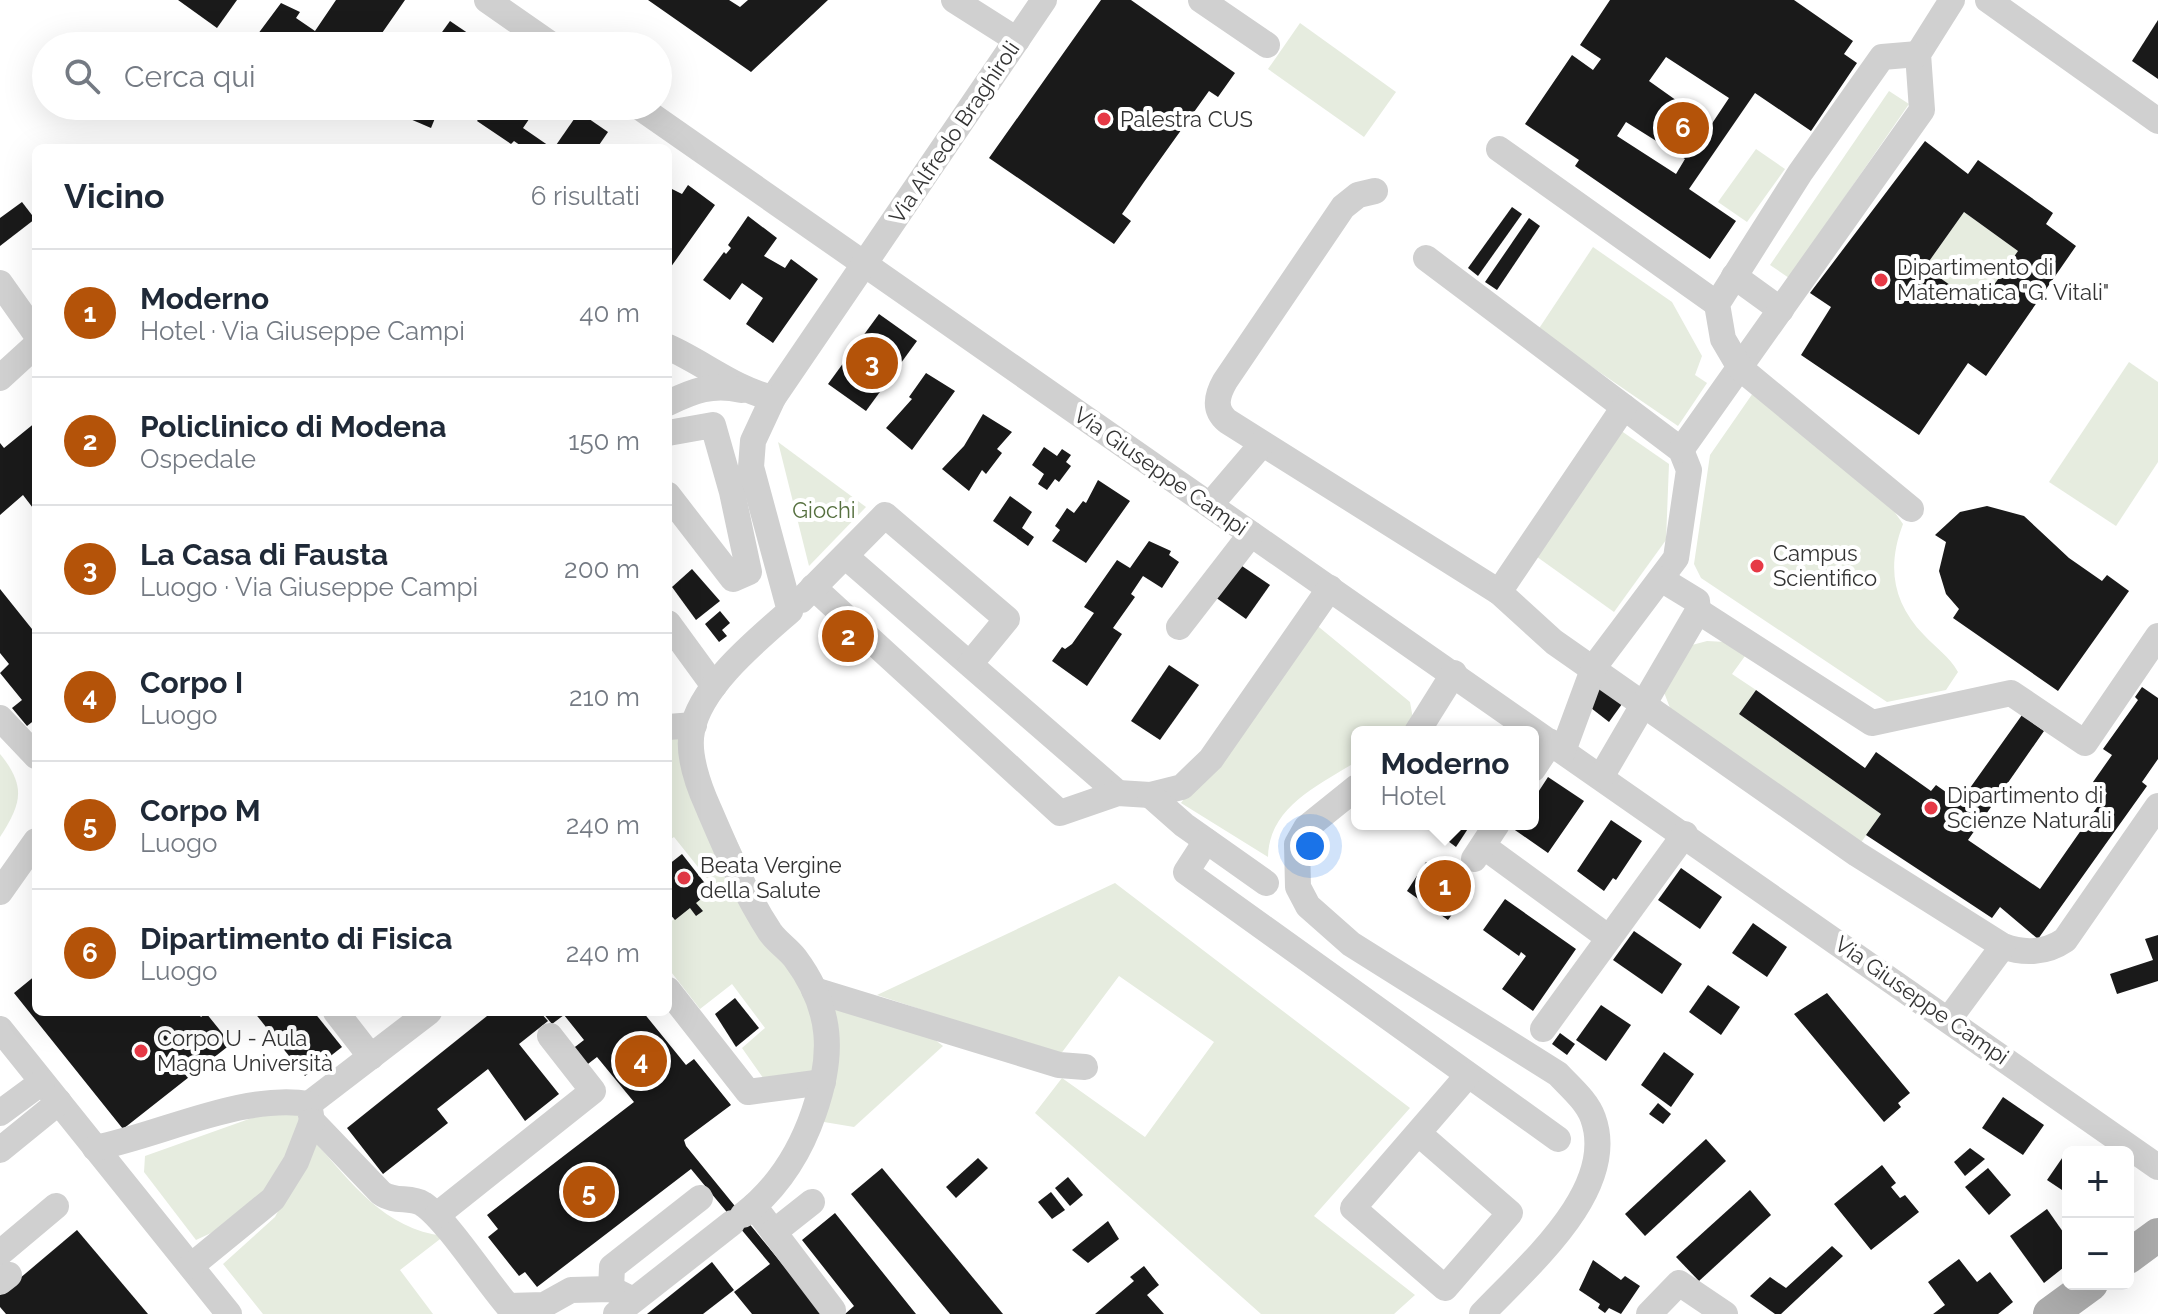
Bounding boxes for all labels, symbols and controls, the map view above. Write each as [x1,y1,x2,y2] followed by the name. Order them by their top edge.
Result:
[32,32,672,120] search box
[883,36,1025,228] street label: Via Alfredo Braghiroli
[60,54,104,98] icon: search
[124,59,256,94] text: Cerca qui
[1657,98,1709,158] pin: 6
[1120,106,1253,132] place label: Palestra CUS
[1095,110,1113,128] marker: Palestra CUS
[64,176,165,216] text: Vicino
[531,181,640,211] text: 6 risultati
[1897,254,2109,305] place label: Dipartimento di Matematica "G. Vitali"
[1872,271,1890,289] marker: Dipartimento di Matematica "G. Vitali"
[140,281,269,316] text: Moderno
[84,298,96,328] text: 1
[579,298,640,328] text: 40 m
[140,316,465,346] text: Hotel · Via Giuseppe Campi
[846,333,898,393] pin: 3
[1069,401,1253,541] street label: Via Giuseppe Campi
[140,409,446,444] text: Policlinico di Modena
[83,426,97,456] text: 2
[568,426,640,456] text: 150 m
[140,444,256,474] text: Ospedale
[792,497,856,523] park label: Giochi
[140,537,388,572] text: La Casa di Fausta
[1773,540,1877,591] place label: Campus Scientifico
[83,554,97,584] text: 3
[564,554,640,584] text: 200 m
[1748,557,1766,575] marker: Campus Scientifico
[140,572,478,602] text: Luogo · Via Giuseppe Campi
[822,606,874,666] pin: 2
[140,665,243,700] text: Corpo I
[83,682,97,712] text: 4
[569,682,640,712] text: 210 m
[140,700,218,730] text: Luogo
[1351,726,1539,830] popup
[1380,746,1510,781] text: Moderno
[1380,781,1446,811] text: Hotel
[1947,782,2112,833] place label: Dipartimento di Scienze Naturali
[140,793,261,828] text: Corpo M
[1922,799,1940,817] marker: Dipartimento di Scienze Naturali
[83,810,97,840] text: 5
[566,810,640,840] text: 240 m
[1290,826,1330,866] your location
[140,828,218,858] text: Luogo
[700,852,842,903] place label: Beata Vergine della Salute
[1419,856,1471,916] pin: 1
[675,869,693,887] marker: Beata Vergine della Salute
[140,921,452,956] text: Dipartimento di Fisica
[1830,930,2014,1070] street label: Via Giuseppe Campi
[82,938,98,968] text: 6
[566,938,640,968] text: 240 m
[140,956,218,986] text: Luogo
[157,1025,333,1076] place label: Corpo U - Aula Magna Università
[615,1031,667,1091] pin: 4
[132,1042,150,1060] marker: Corpo U - Aula Magna Università
[2062,1146,2134,1290] map controls
[2062,1146,2134,1218] button: +
[563,1162,615,1222] pin: 5
[2062,1218,2134,1290] button: −

